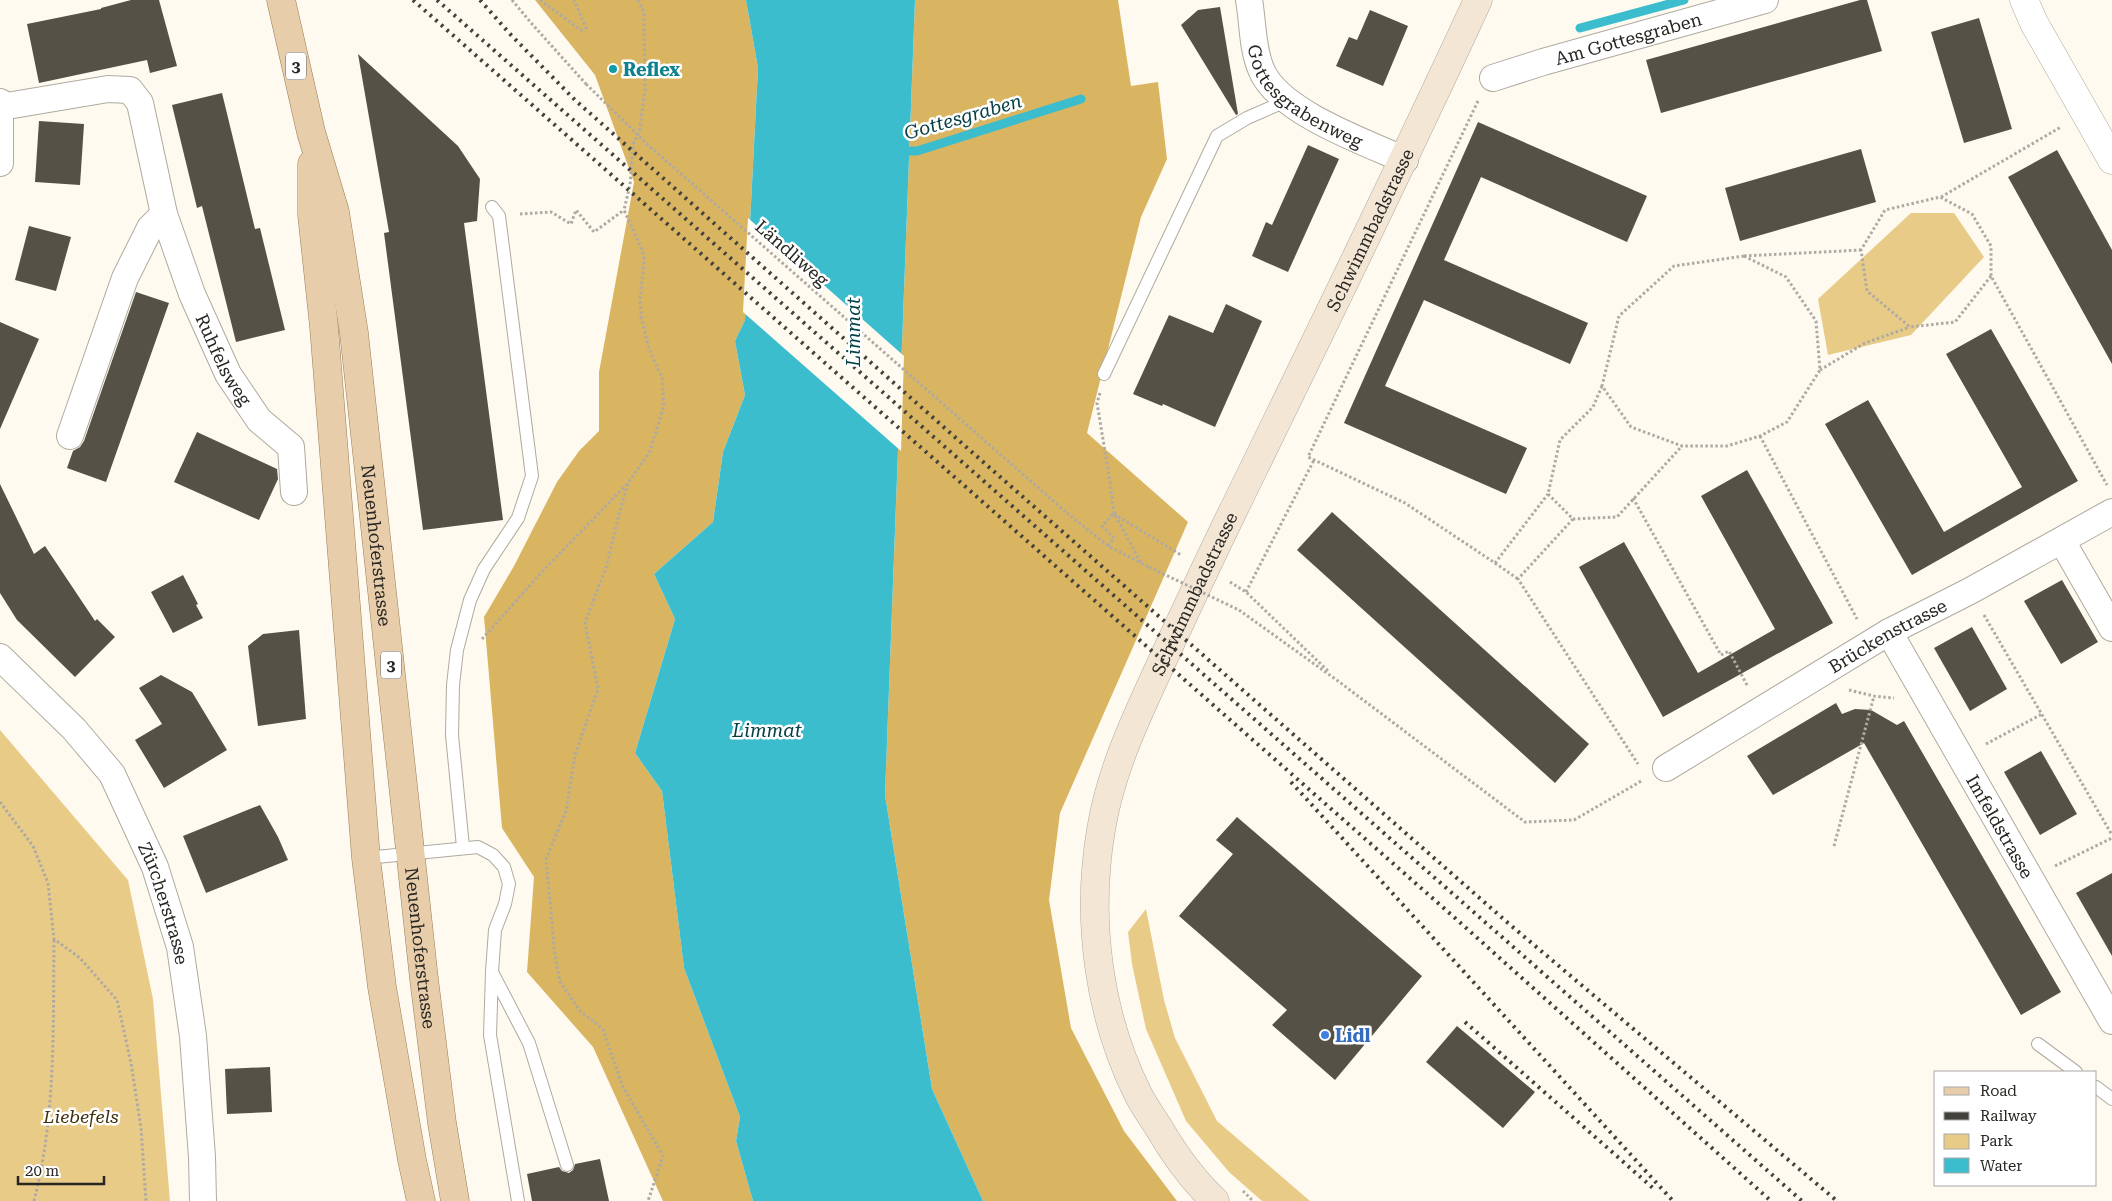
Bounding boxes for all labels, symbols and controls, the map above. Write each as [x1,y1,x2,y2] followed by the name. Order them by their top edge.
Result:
[1553,8,1704,69] street label: Am Gottesgraben
[1244,43,1367,152] street label: Gottesgrabenweg
[286,52,306,80] road number: 3
[623,59,680,80] place label: Reflex
[607,63,619,75] marker: Reflex
[902,89,1025,145] water label: Gottesgraben
[1322,145,1418,315] street label: Schwimmbadstrasse
[751,216,833,291] street label: Ländliweg
[842,297,865,368] water label: Limmat
[192,310,257,410] street label: Ruhfelsweg
[358,464,396,627] street label: Neuenhoferstrasse
[1147,508,1241,678] street label: Schwimmbadstrasse
[1824,594,1950,677] street label: Brückenstrasse
[381,652,401,678] road number: 3
[731,719,802,742] water label: Limmat
[1962,771,2038,882] street label: Imfeldstrasse
[134,839,193,966] street label: Zürcherstrasse
[401,866,441,1030] street label: Neuenhoferstrasse
[1335,1025,1370,1046] place label: Lidl
[1319,1029,1331,1041] marker: Lidl
[1934,1071,2097,1186] legend
[1980,1082,2017,1100] text: Road
[42,1106,119,1127] park label: Liebefels
[1980,1107,2037,1125] text: Railway
[1980,1132,2014,1150] text: Park
[18,1154,104,1186] scale bar
[1980,1157,2022,1175] text: Water
[25,1162,60,1180] text: 20 m

